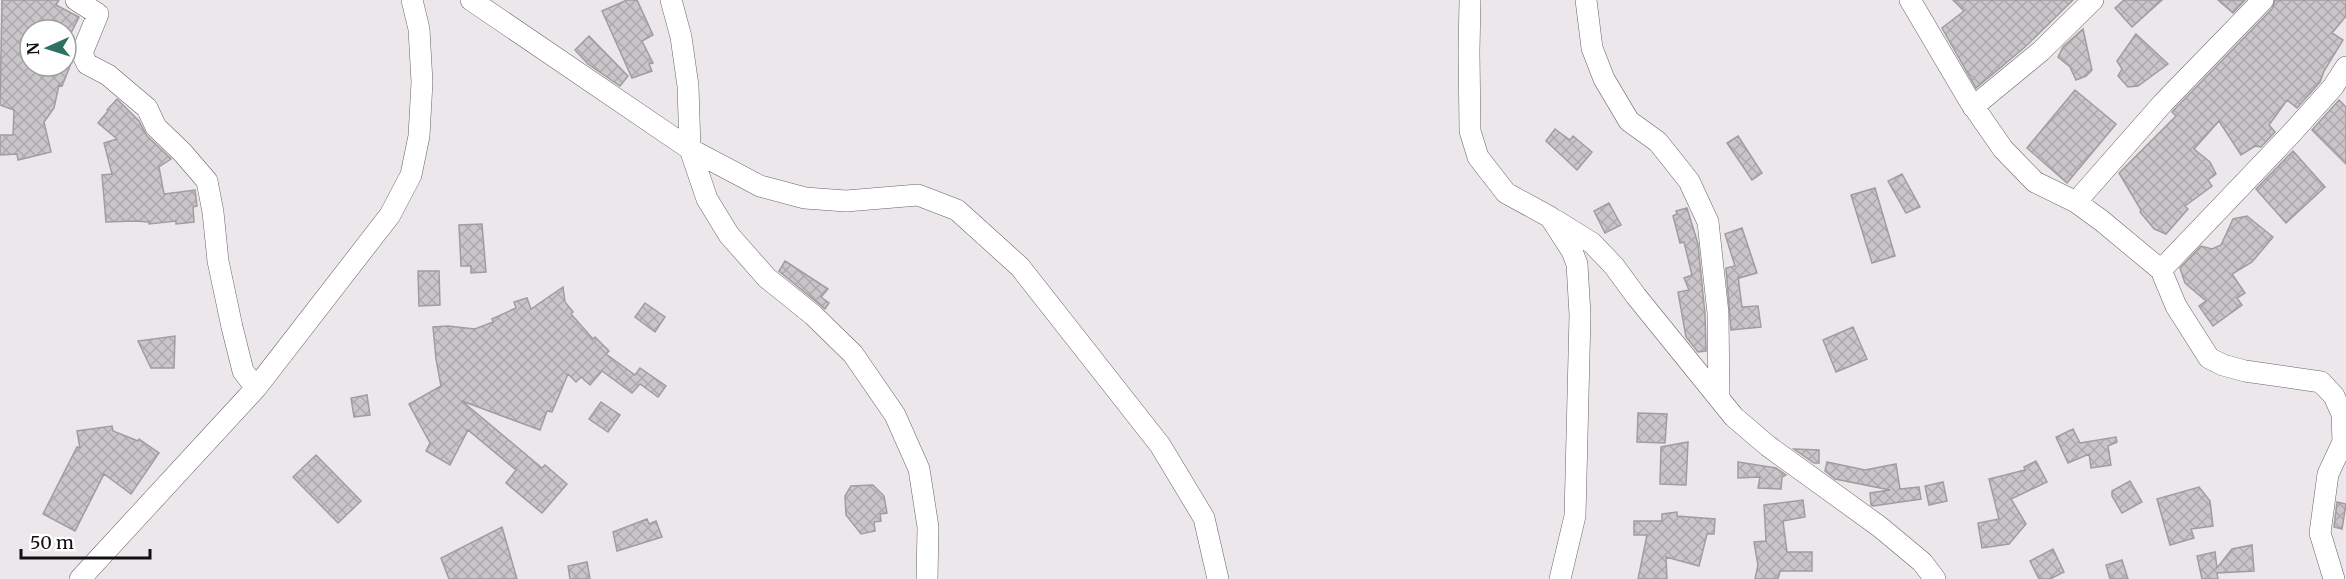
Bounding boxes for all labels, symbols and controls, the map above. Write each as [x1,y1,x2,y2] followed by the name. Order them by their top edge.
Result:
[18,18,78,78] north arrow
[23,42,43,56] text: N
[21,522,150,560] scale bar
[30,531,74,554] text: 50 m

